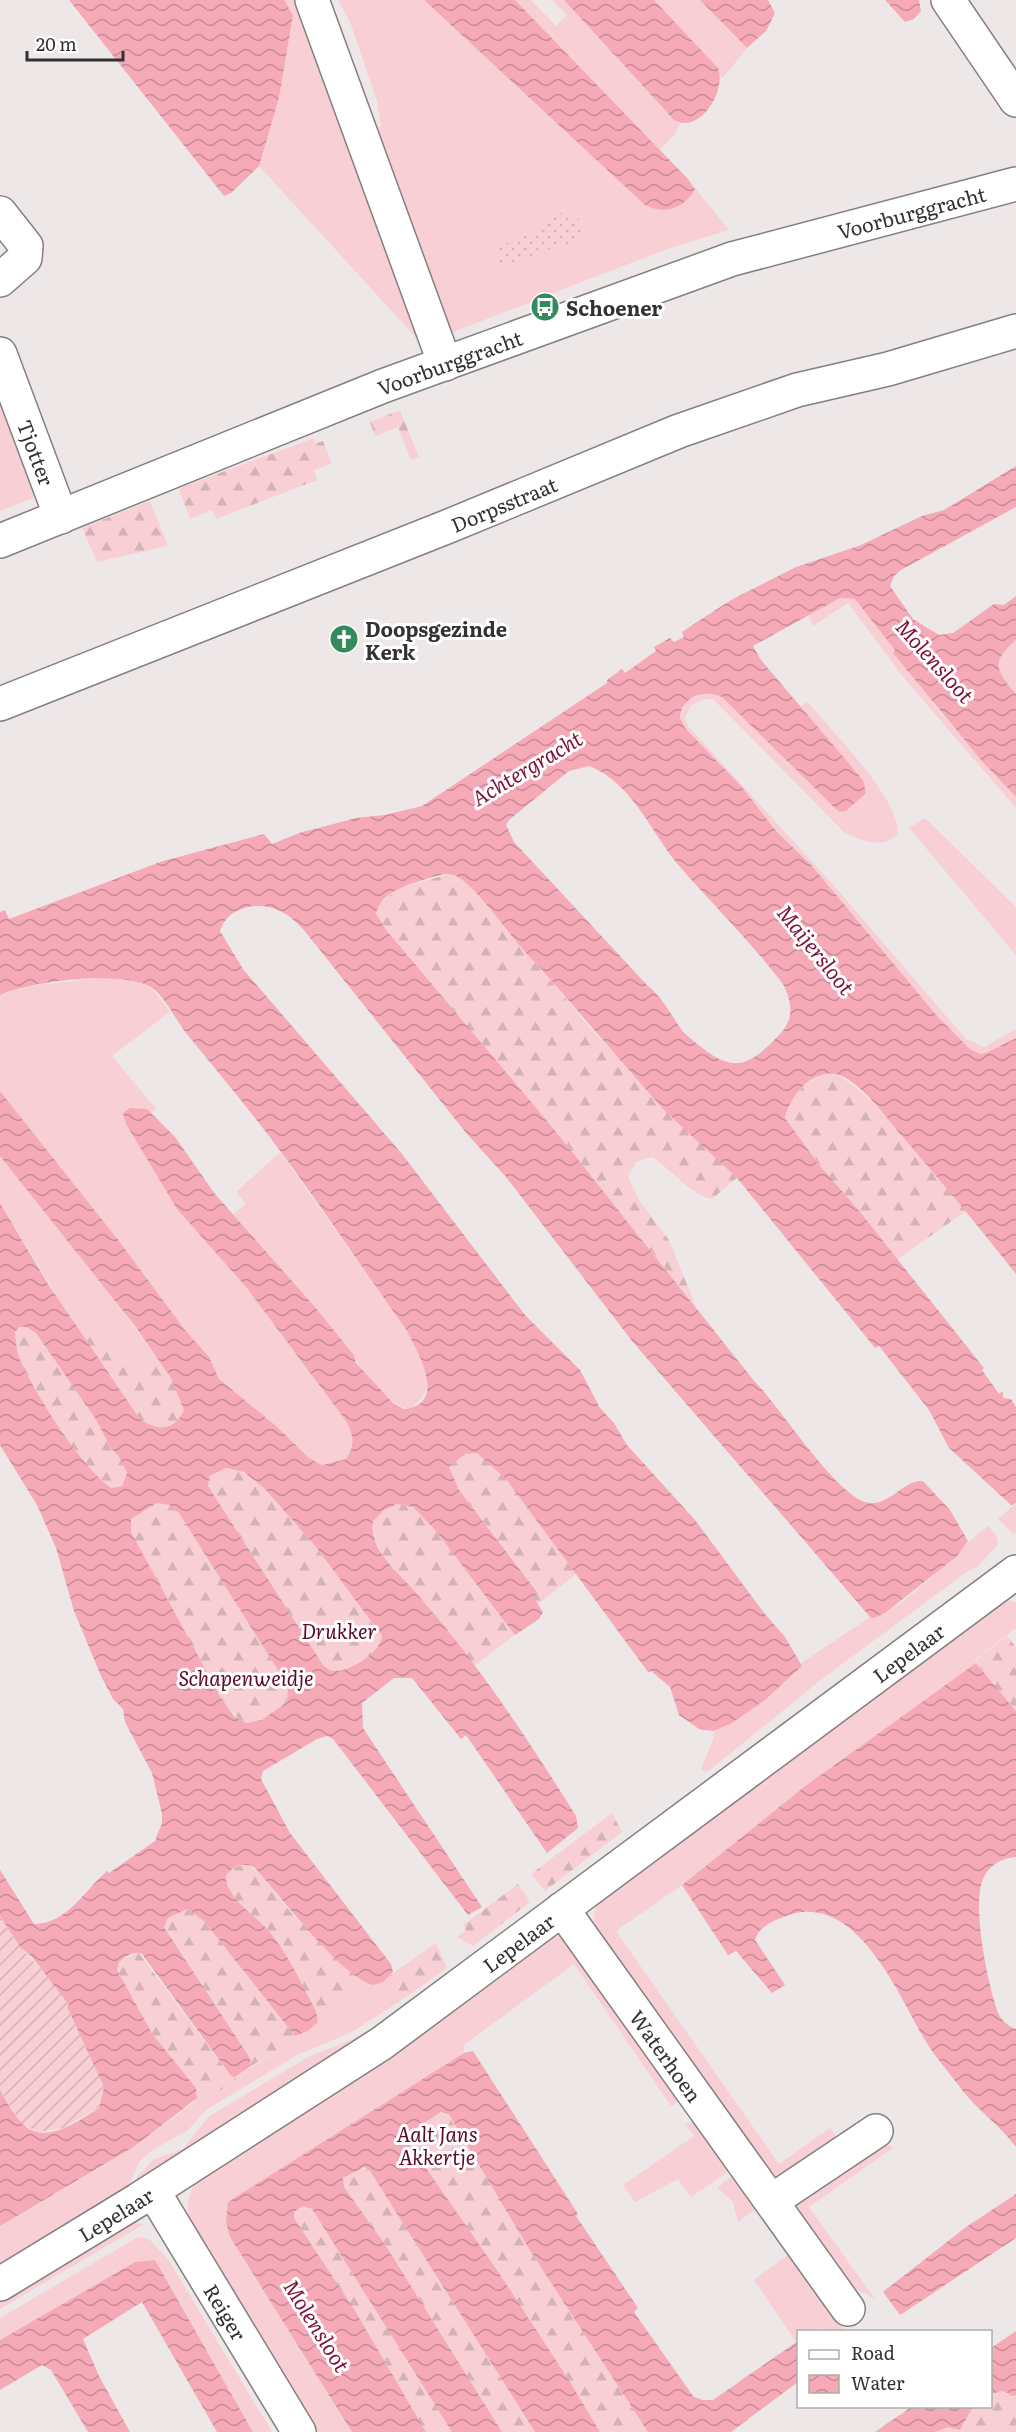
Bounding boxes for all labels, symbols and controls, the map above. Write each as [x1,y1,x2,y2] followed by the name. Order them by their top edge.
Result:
[27,24,123,62] scale bar
[36,30,77,57] text: 20 m
[834,178,989,246] street label: Voorburggracht
[529,291,561,323] bus stop icon: Schoener
[566,292,662,322] place label: Schoener
[373,322,526,402] street label: Voorburggracht
[11,415,63,490] street label: Tjotter
[446,468,561,539] street label: Dorpsstraat
[890,611,983,709] water label: Molensloot
[365,613,507,666] place label: Doopsgezinde Kerk
[328,623,360,655] church icon: Doopsgezinde Kerk
[465,721,588,812] water label: Achtergracht
[771,897,863,1001] water label: Maijersloot
[301,1615,377,1645] park label: Drukker
[866,1615,951,1689] street label: Lepelaar
[178,1662,314,1692] park label: Schapenweidje
[476,1905,561,1979] street label: Lepelaar
[623,2003,710,2108] street label: Waterhoen
[396,2118,478,2171] park label: Aalt Jans Akkertje
[72,2179,159,2248] street label: Lepelaar
[277,2273,359,2378] water label: Molensloot
[197,2278,255,2346] street label: Reiger
[797,2330,992,2408] legend
[851,2339,895,2366] text: Road
[851,2369,905,2396] text: Water

